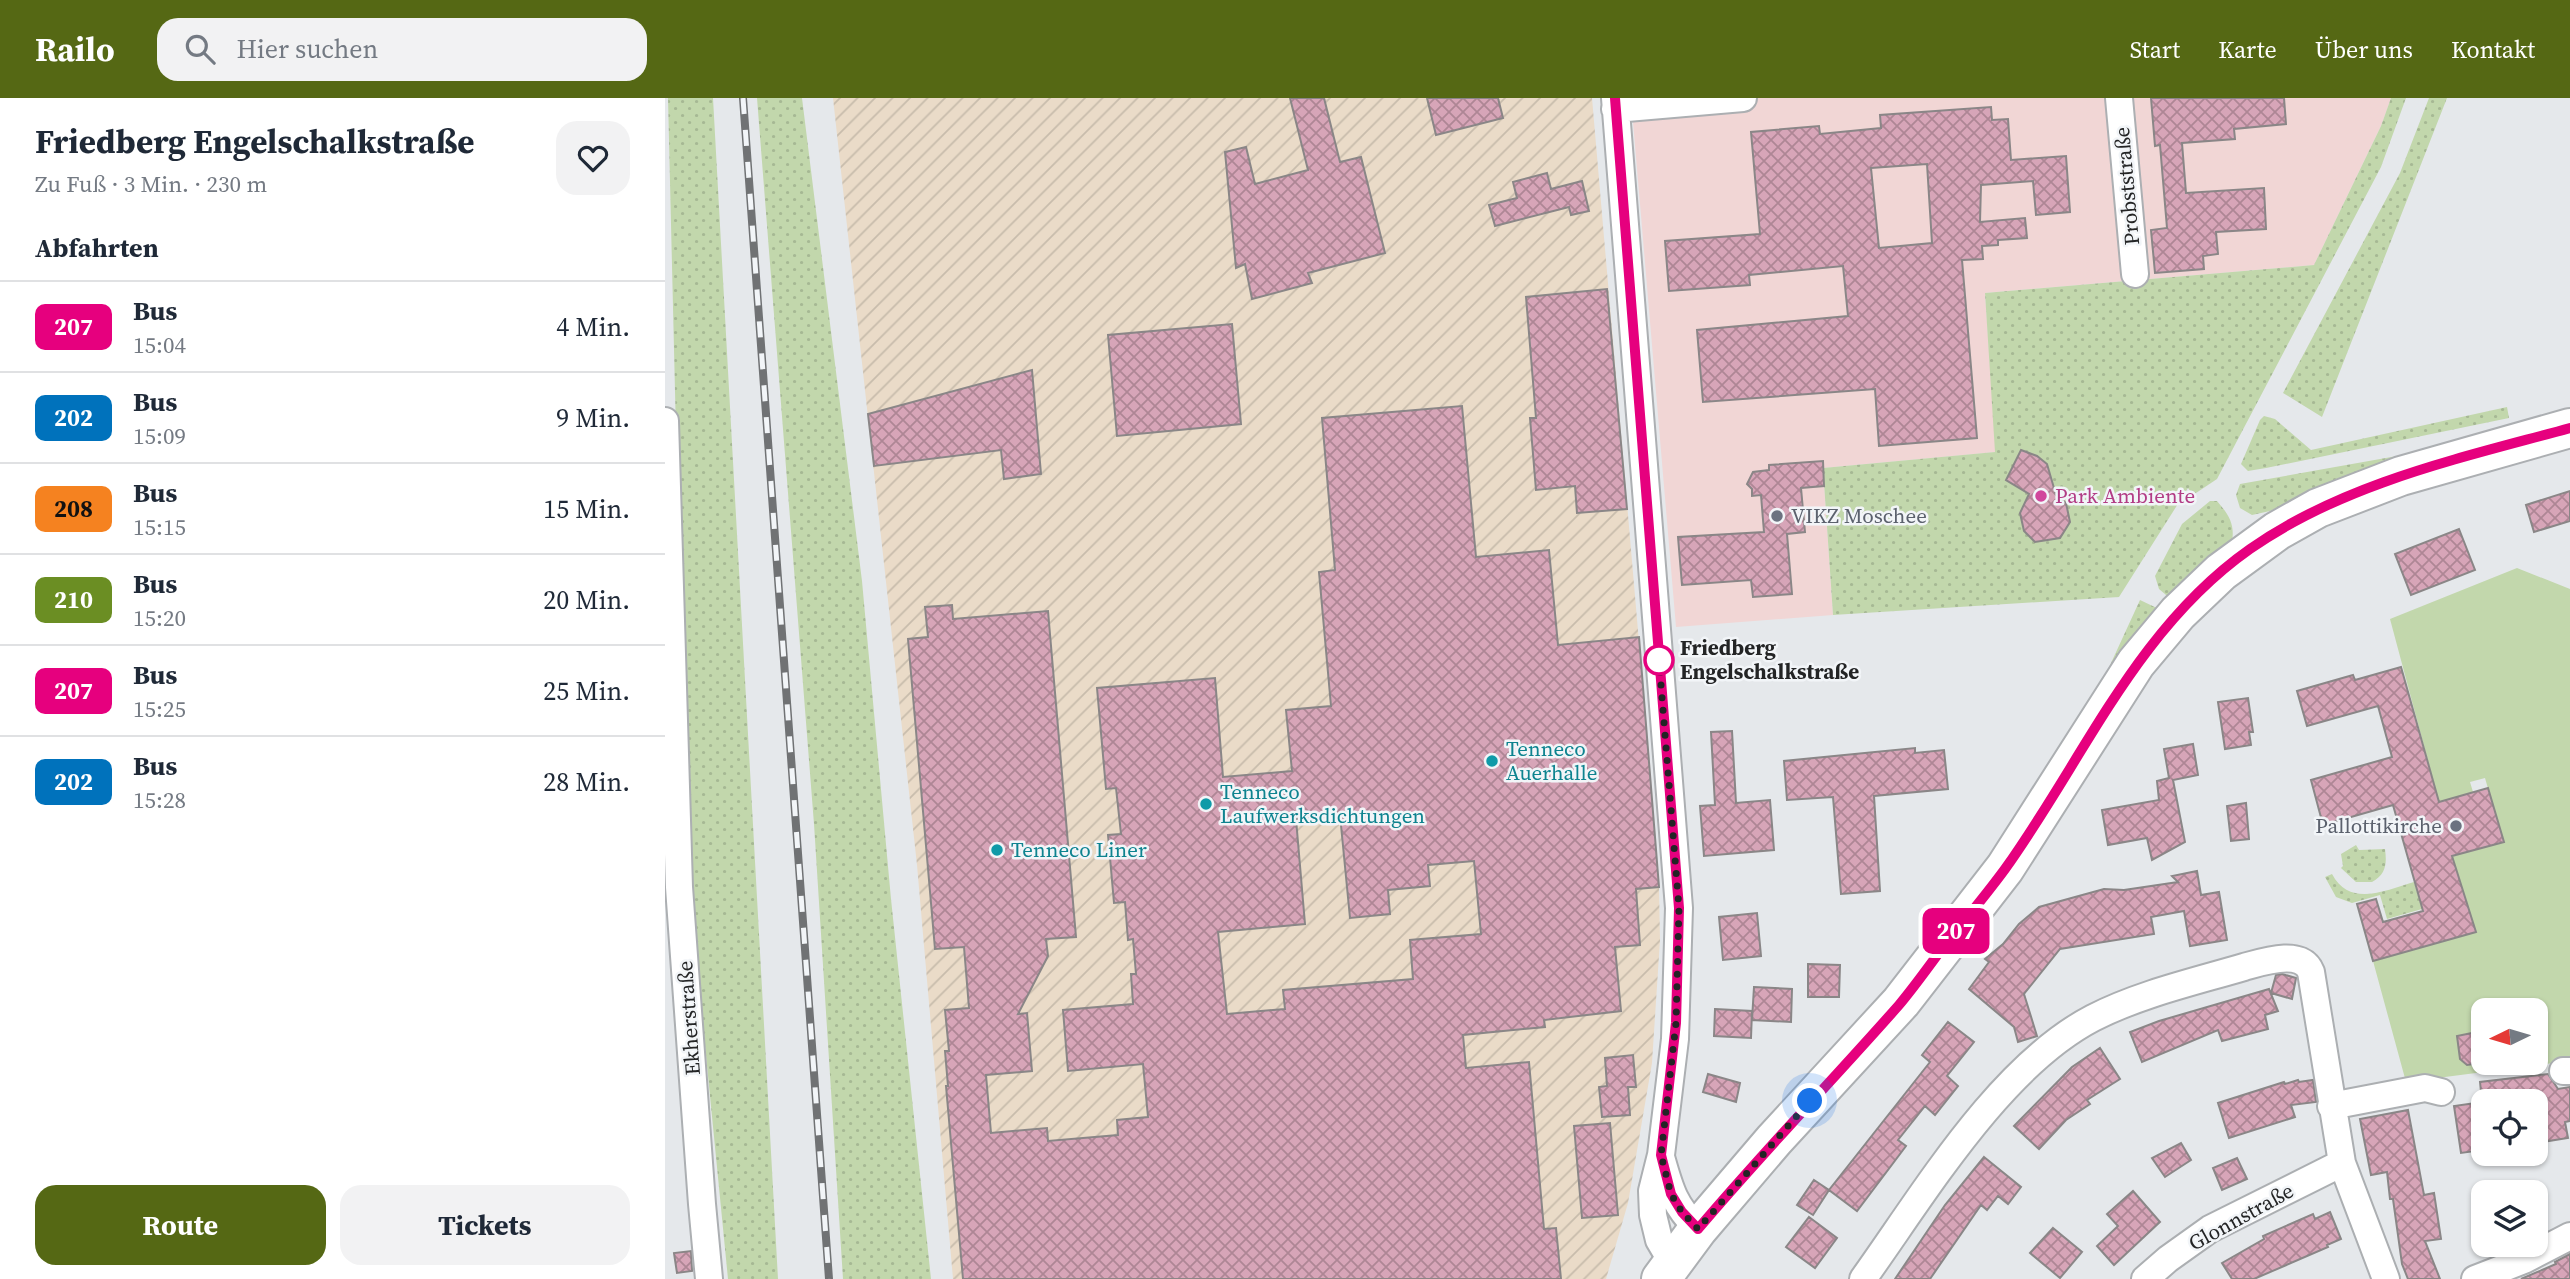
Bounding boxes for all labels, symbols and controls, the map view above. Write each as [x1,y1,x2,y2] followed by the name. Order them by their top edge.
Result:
[157,18,647,81] search box
[35,27,115,72] text: Railo
[181,30,219,68] icon: search
[237,31,378,67] text: Hier suchen
[2130,33,2180,66] text: Start
[2218,33,2277,66] text: Karte
[2315,33,2413,66] text: Über uns
[2451,33,2535,66] text: Kontakt
[35,119,474,164] text: Friedberg Engelschalkstraße
[556,121,630,195] button: heart
[2107,126,2146,246] street label: Probststraße
[35,168,267,200] text: Zu Fuß · 3 Min. · 230 m
[35,230,159,266] text: Abfahrten
[133,293,177,329] text: Bus
[556,309,630,345] text: 4 Min.
[54,310,93,343] text: 207
[133,329,186,361] text: 15:04
[133,384,177,420] text: Bus
[556,400,630,436] text: 9 Min.
[54,401,93,434] text: 202
[133,420,186,452] text: 15:09
[133,475,177,511] text: Bus
[2055,481,2195,510] place label: Park Ambiente
[2033,488,2049,504] marker: Park Ambiente
[543,491,630,527] text: 15 Min.
[54,492,93,525] text: 208
[1791,501,1927,530] place label: VIKZ Moschee
[1769,508,1785,524] marker: VIKZ Moschee
[133,511,186,543] text: 15:15
[133,566,177,602] text: Bus
[543,582,630,618] text: 20 Min.
[54,583,93,616] text: 210
[133,602,186,634] text: 15:20
[1680,633,1859,686] place label: Friedberg Engelschalkstraße
[1644,645,1674,675] marker: Friedberg Engelschalkstraße
[133,657,177,693] text: Bus
[543,673,630,709] text: 25 Min.
[54,674,93,707] text: 207
[133,693,186,725] text: 15:25
[1506,734,1597,787] place label: Tenneco Auerhalle
[133,748,177,784] text: Bus
[1484,753,1500,769] marker: Tenneco Auerhalle
[543,764,630,800] text: 28 Min.
[54,765,93,798] text: 202
[1220,777,1425,830] place label: Tenneco Laufwerksdichtungen
[133,784,186,816] text: 15:28
[1198,796,1214,812] marker: Tenneco Laufwerksdichtungen
[2315,811,2442,840] place label: Pallottikirche
[2448,818,2464,834] marker: Pallottikirche
[1011,835,1147,864] place label: Tenneco Liner
[989,842,1005,858] marker: Tenneco Liner
[1916,908,1996,954] line badge: 207
[1936,914,1976,947] text: 207
[670,960,707,1076] street label: Ekherstraße
[2471,998,2548,1074] north arrow
[2471,998,2548,1257] map controls
[1792,1083,1827,1118] your location
[2471,1089,2548,1166] button: locate
[2183,1176,2299,1257] street label: Glonnstraße
[2471,1180,2548,1257] button: layers
[35,1185,326,1265] button: Route
[340,1185,630,1265] button: Tickets

